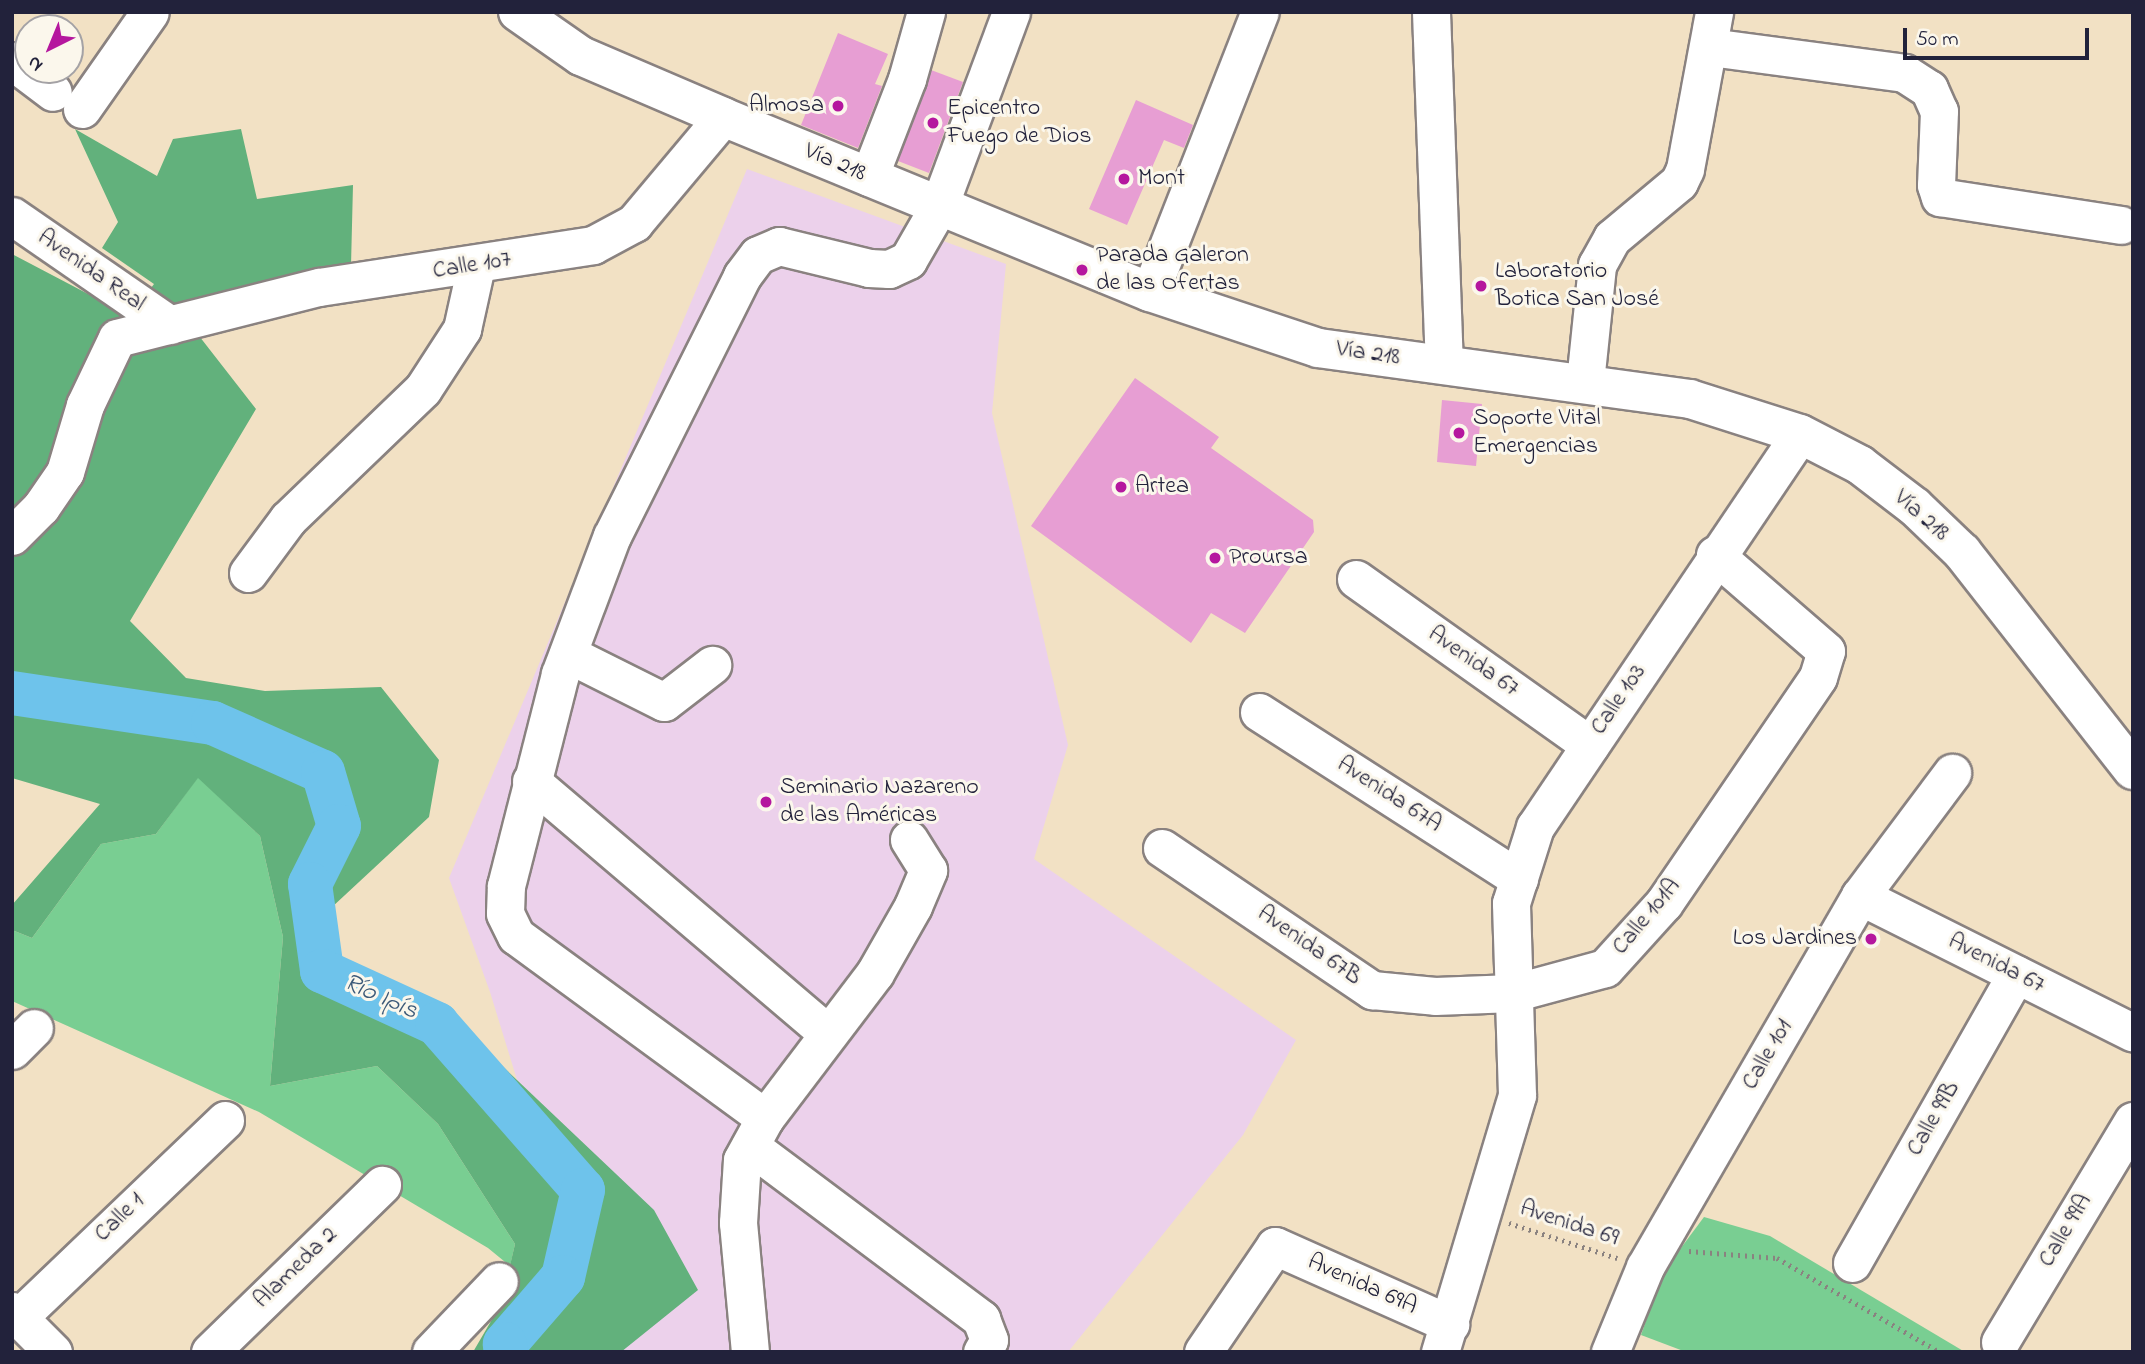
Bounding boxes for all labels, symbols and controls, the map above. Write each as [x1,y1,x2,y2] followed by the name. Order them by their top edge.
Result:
[14,14,84,84] north arrow
[1907,14,2092,58] scale bar
[1916,25,1959,55] text: 50 m
[22,49,50,78] text: N
[749,92,824,120] place label: Almosa
[947,95,1091,151] place label: Epicentro Fuego de Dios
[830,98,846,114] marker: Almosa
[925,115,941,131] marker: Epicentro Fuego de Dios
[800,137,870,189] street label: Vía 218
[1138,165,1185,193] place label: Mont
[1116,171,1132,187] marker: Mont
[31,223,151,319] street label: Avenida Real
[1096,242,1249,298] place label: Parada Galeron de las Ofertas
[431,246,513,286] street label: Calle 107
[1495,258,1659,314] place label: Laboratorio Botica San José
[1074,262,1090,278] marker: Parada Galeron de las Ofertas
[1473,278,1489,294] marker: Laboratorio Botica San José
[1334,335,1402,373] street label: Vía 218
[1473,405,1601,461] place label: Soporte Vital Emergencias
[1451,425,1467,441] marker: Soporte Vital Emergencias
[1135,473,1189,501] place label: Artea
[1113,479,1129,495] marker: Artea
[1887,484,1955,548] street label: Vía 218
[1229,544,1308,572] place label: Proursa
[1207,550,1223,566] marker: Proursa
[1422,620,1524,704] street label: Avenida 67
[1585,659,1653,741] street label: Calle 103
[1331,750,1447,840] street label: Avenida 67A
[780,774,979,830] place label: Seminario Nazareno de las Américas
[758,794,774,810] marker: Seminario Nazareno de las Américas
[1607,873,1687,961] street label: Calle 101A
[1251,900,1367,992] street label: Avenida 67B
[1733,925,1857,953] place label: Los Jardines
[1943,927,2049,1001] street label: Avenida 67
[1863,931,1879,947] marker: Los Jardines
[338,968,422,1028] water label: Río Ipís
[1736,1015,1800,1095] street label: Calle 101
[1901,1076,1967,1162] street label: Calle 99B
[89,1187,151,1249] street label: Calle 1
[2033,1189,2099,1273] street label: Calle 99A
[1516,1195,1622,1253] street label: Avenida 69
[248,1221,344,1315] street label: Alameda 2
[1303,1248,1421,1322] street label: Avenida 69A

